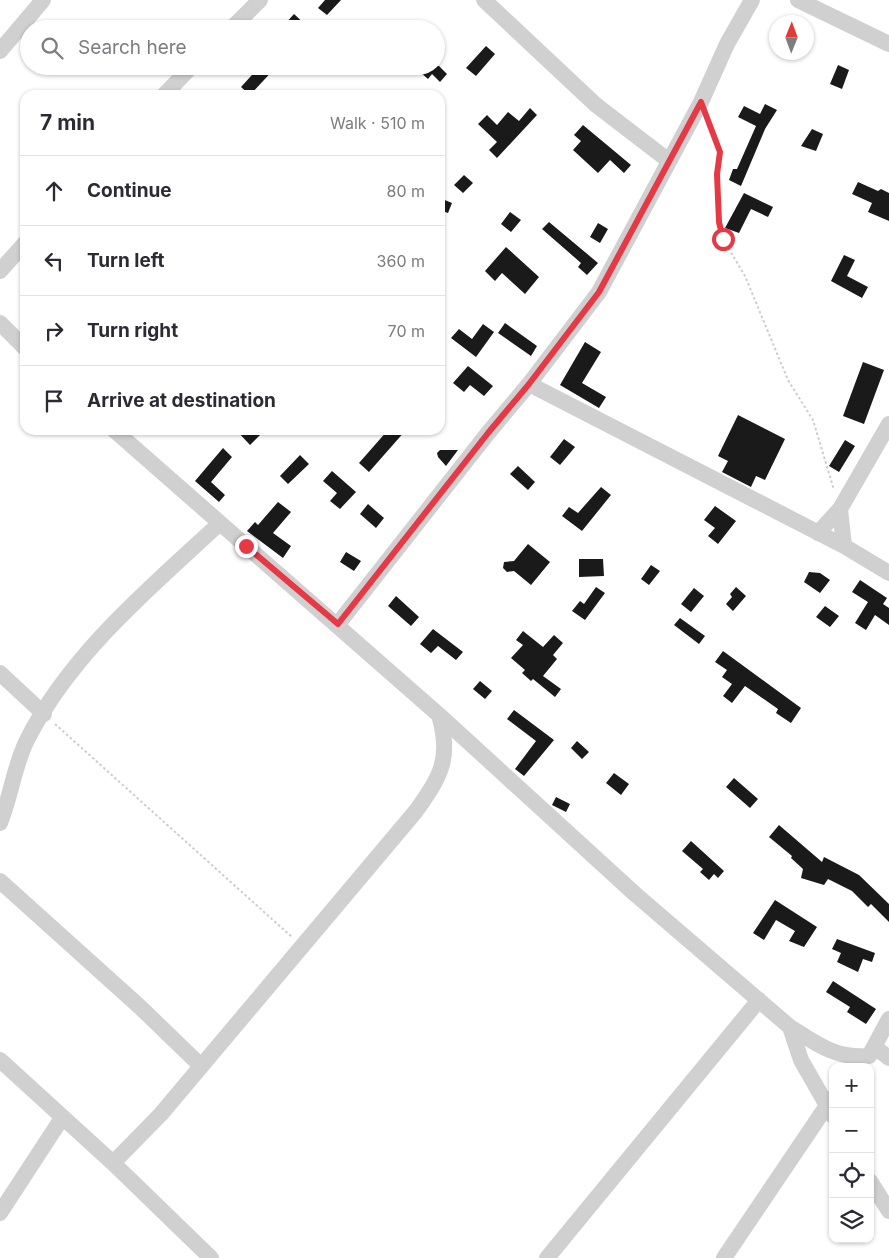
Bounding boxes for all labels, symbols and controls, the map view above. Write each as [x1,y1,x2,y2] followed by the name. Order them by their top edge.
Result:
[769,15,814,60] north arrow
[20,20,445,75] search box
[38,34,66,62] icon: search
[78,36,187,59] text: Search here
[40,110,95,135] text: 7 min
[330,113,425,133] text: Walk · 510 m
[40,177,68,205] icon: ahead
[87,179,172,202] text: Continue
[386,181,425,201] text: 80 m
[712,228,735,251] route start
[40,247,68,275] icon: left
[87,249,165,272] text: Turn left
[377,251,425,271] text: 360 m
[40,317,68,345] icon: right
[87,319,178,342] text: Turn right
[388,321,425,341] text: 70 m
[40,387,68,415] icon: arrive
[87,389,276,412] text: Arrive at destination
[235,535,258,558] route end
[829,1063,874,1243] map controls
[829,1063,874,1108] button: +
[829,1108,874,1153] button: −
[829,1153,874,1198] button: locate
[829,1198,874,1243] button: layers

